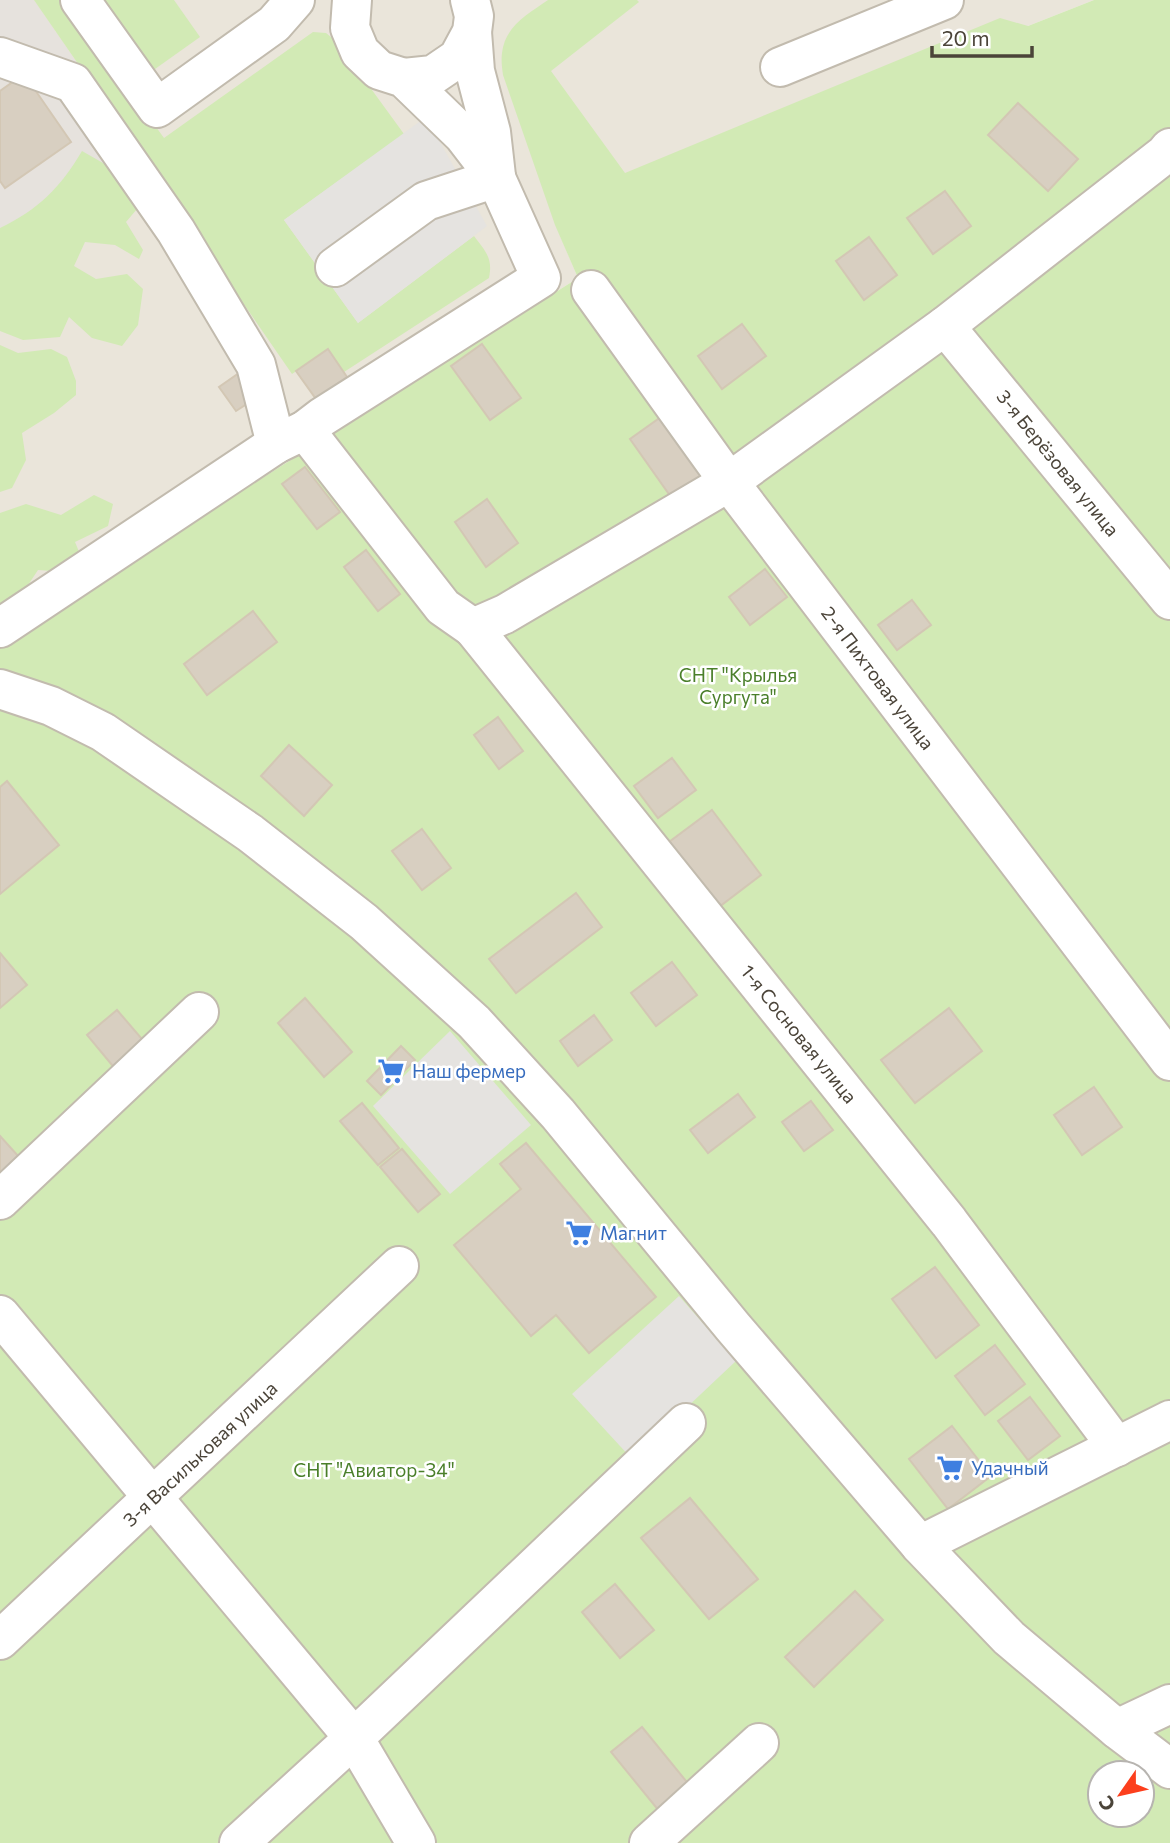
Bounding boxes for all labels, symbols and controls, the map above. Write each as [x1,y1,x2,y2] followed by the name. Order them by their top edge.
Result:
[932,14,1032,58] scale bar
[942,25,990,50] text: 20 m
[992,385,1124,540] street label: 3-я Берёзовая улица
[817,602,940,754] street label: 2-я Пихтовая улица
[679,663,797,708] park label: CНТ "Крылья Сургута"
[737,960,862,1107] street label: 1-я Сосновая улица
[376,1056,406,1086] supermarket icon: Наш фермер
[412,1059,526,1082] place label: Наш фермер
[564,1218,594,1248] supermarket icon: Магнит
[600,1221,667,1244] place label: Магнит
[118,1376,281,1531] street label: 3-я Васильковая улица
[935,1453,965,1483] supermarket icon: Удачный
[971,1456,1049,1479] place label: Удачный
[293,1458,455,1481] park label: СНТ "Авиатор-34"
[1086,1759,1156,1829] north arrow
[1093,1792,1120,1816] text: С

